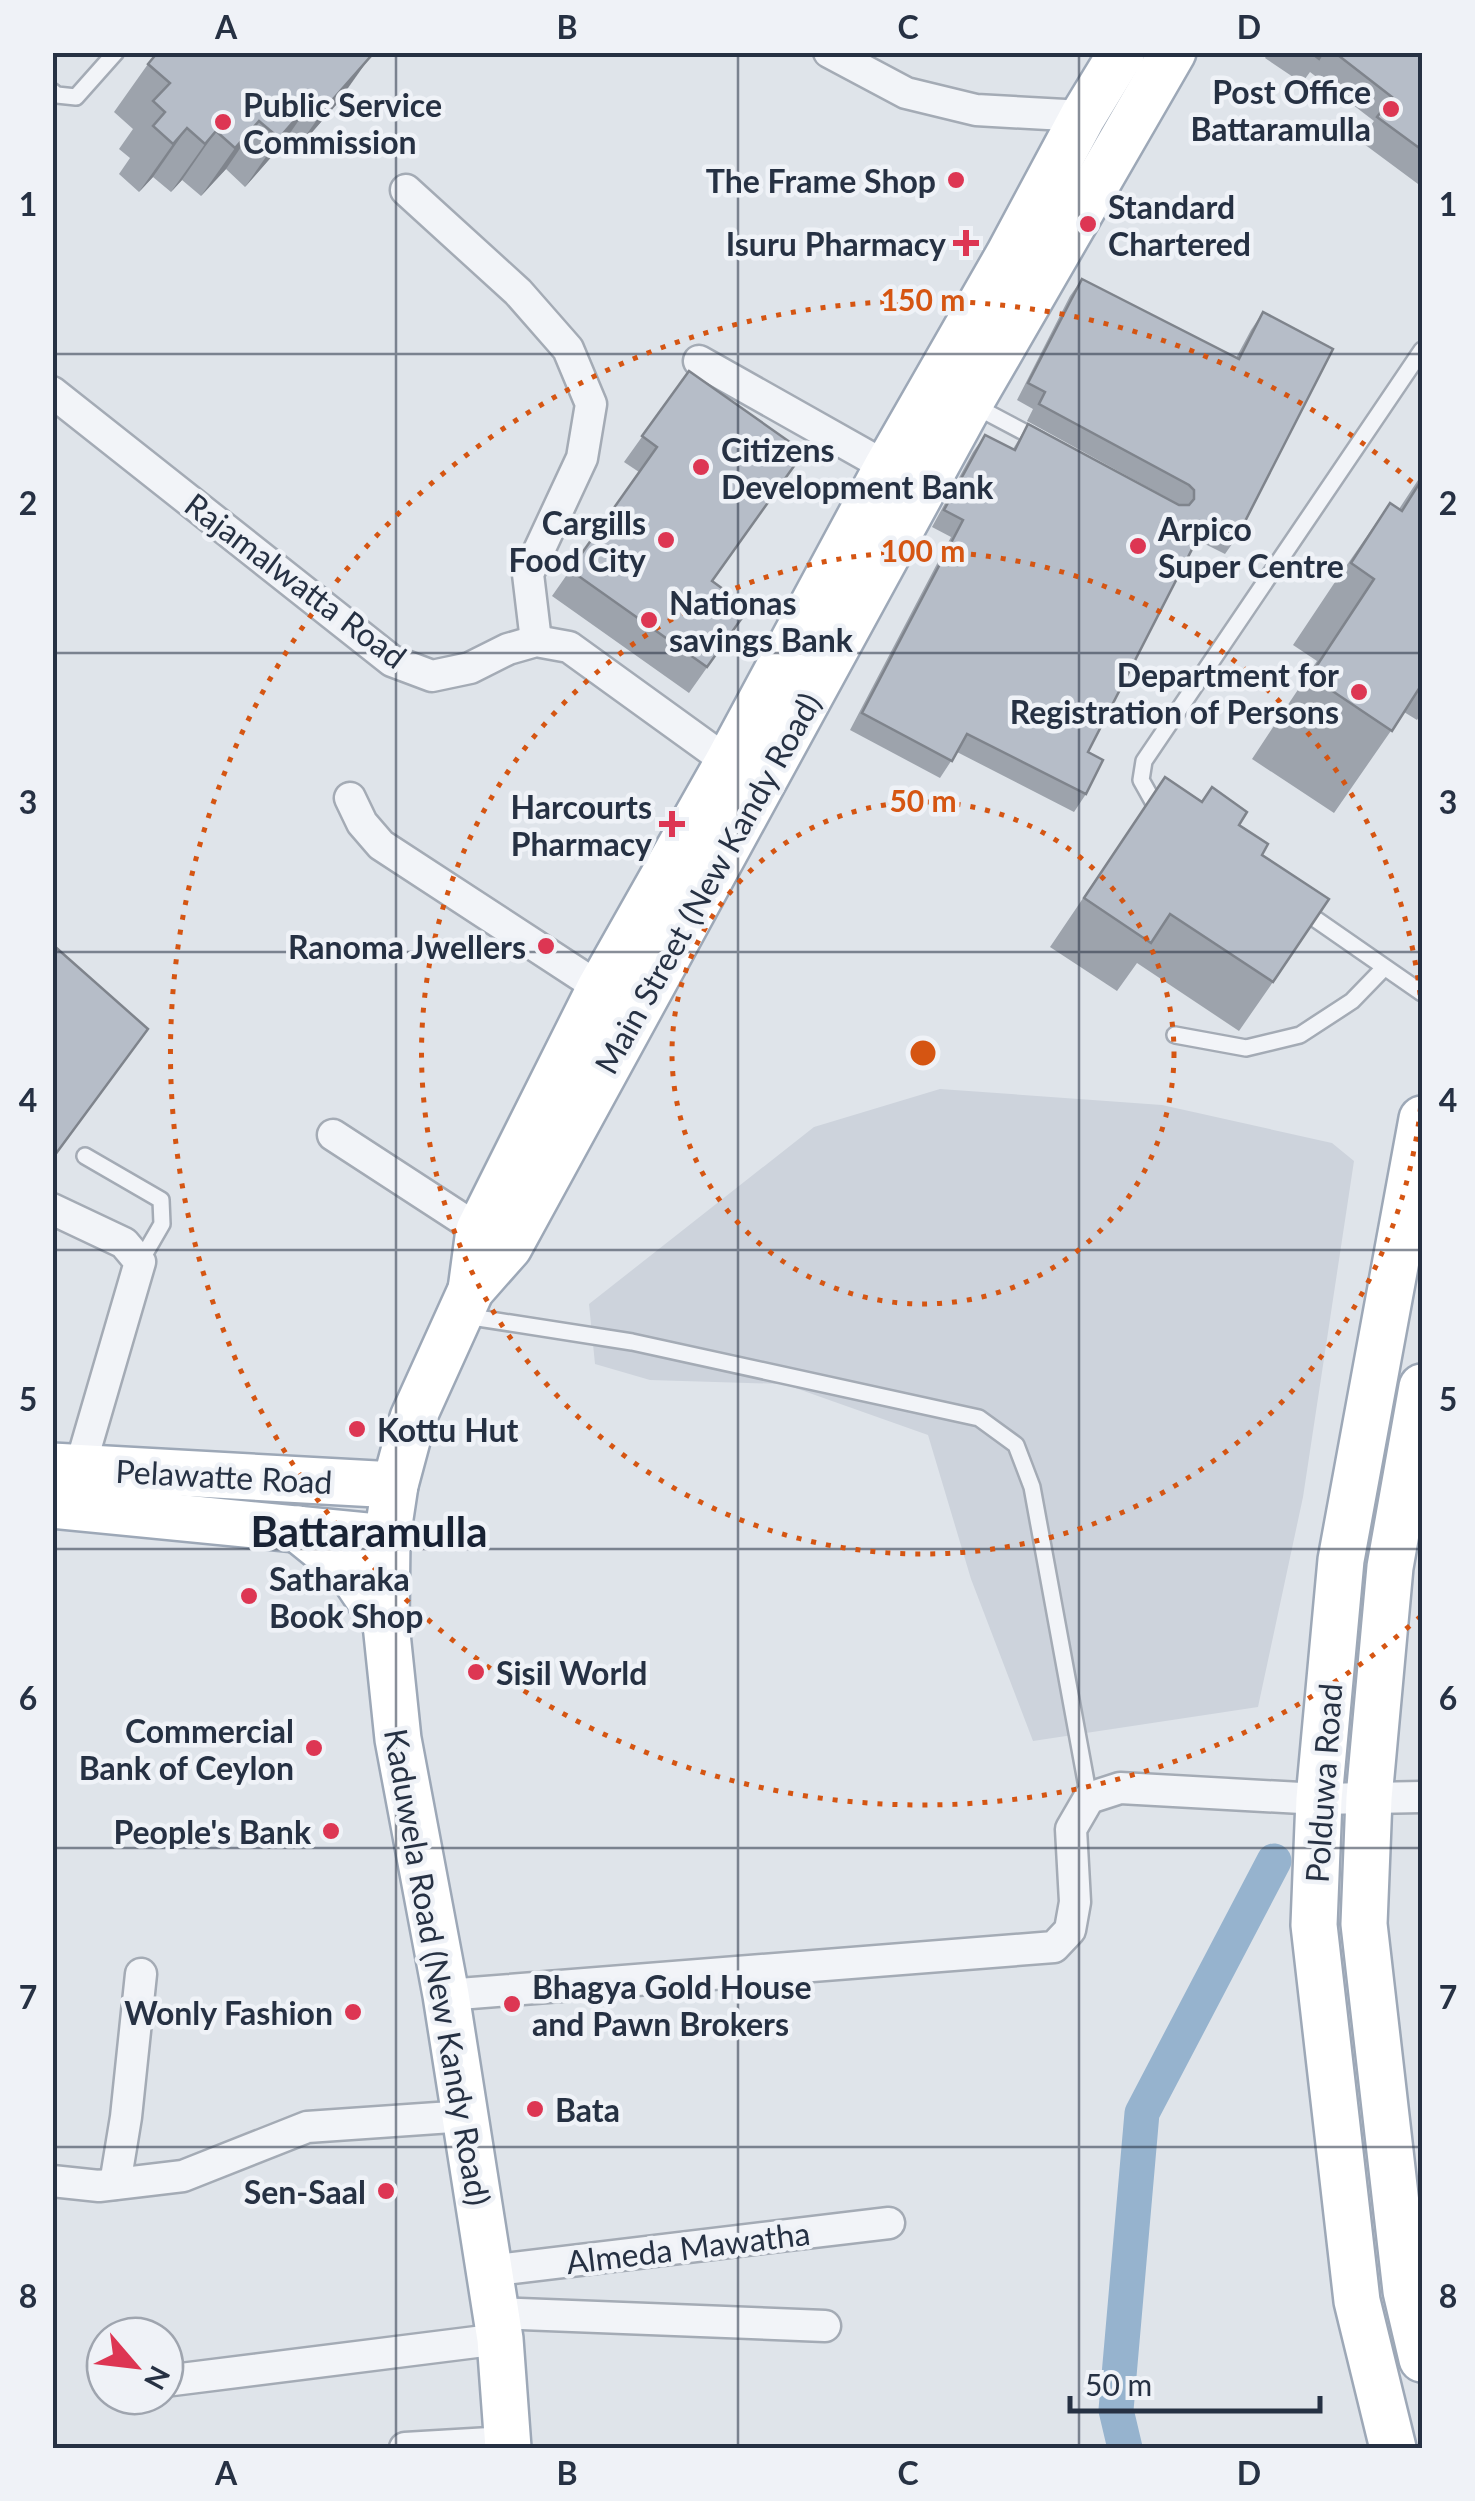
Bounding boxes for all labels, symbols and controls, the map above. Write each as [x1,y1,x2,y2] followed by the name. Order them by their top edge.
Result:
[214,7,238,46] text: A
[556,7,578,46] text: B
[897,7,919,46] text: C
[1237,7,1261,46] text: D
[1190,72,1371,148] place label: Post Office Battaramulla
[243,85,442,161] place label: Public Service Commission
[1380,98,1402,120] marker: Post Office Battaramulla
[212,111,234,133] marker: Public Service Commission
[706,161,936,200] place label: The Frame Shop
[945,169,967,191] marker: The Frame Shop
[19,184,37,223] text: 1
[1439,184,1457,223] text: 1
[1108,187,1251,263] place label: Standard Chartered
[1077,213,1099,235] marker: Standard Chartered
[726,224,946,263] place label: Isuru Pharmacy
[955,232,977,254] marker: Isuru Pharmacy
[881,281,965,317] text: 150 m
[721,430,994,506] place label: Citizens Development Bank
[690,456,712,478] marker: Citizens Development Bank
[19,483,37,522] text: 2
[1439,483,1457,522] text: 2
[178,484,414,676] street label: Rajamalwatta Road
[509,503,646,579] place label: Cargills Food City
[1157,509,1344,585] place label: Arpico Super Centre
[655,529,677,551] marker: Cargills Food City
[881,532,965,568] text: 100 m
[1127,535,1149,557] marker: Arpico Super Centre
[669,583,854,659] place label: Nationas savings Bank
[638,609,660,631] marker: Nationas savings Bank
[1010,655,1339,731] place label: Department for Registration of Persons
[1348,681,1370,703] marker: Department for Registration of Persons
[586,686,828,1080] street label: Main Street (New Kandy Road)
[19,782,37,821] text: 3
[889,782,957,818] text: 50 m
[1439,782,1457,821] text: 3
[511,787,652,863] place label: Harcourts Pharmacy
[661,813,683,835] marker: Harcourts Pharmacy
[288,927,526,966] place label: Ranoma Jwellers
[535,935,557,957] marker: Ranoma Jwellers
[905,1035,941,1071] centre of rings
[19,1080,37,1119] text: 4
[1439,1080,1457,1119] text: 4
[19,1379,37,1418] text: 5
[1439,1379,1457,1418] text: 5
[377,1410,519,1449] place label: Kottu Hut
[346,1418,368,1440] marker: Kottu Hut
[115,1451,333,1501] street label: Pelawatte Road
[251,1506,487,1556] district label: Battaramulla
[269,1559,423,1635] place label: Satharaka Book Shop
[238,1585,260,1607] marker: Satharaka Book Shop
[496,1653,647,1692] place label: Sisil World
[465,1661,487,1683] marker: Sisil World
[19,1678,37,1717] text: 6
[1439,1678,1457,1717] text: 6
[1297,1682,1349,1884] street label: Polduwa Road
[79,1711,294,1787] place label: Commercial Bank of Ceylon
[377,1726,499,2208] street label: Kaduwela Road (New Kandy Road)
[303,1737,325,1759] marker: Commercial Bank of Ceylon
[113,1812,312,1851] place label: People's Bank
[320,1820,342,1842] marker: People's Bank
[532,1967,812,2043] place label: Bhagya Gold House and Pawn Brokers
[19,1977,37,2016] text: 7
[1439,1977,1457,2016] text: 7
[124,1993,333,2032] place label: Wonly Fashion
[501,1993,523,2015] marker: Bhagya Gold House and Pawn Brokers
[342,2001,364,2023] marker: Wonly Fashion
[555,2090,620,2129] place label: Bata
[524,2098,546,2120] marker: Bata
[244,2172,366,2211] place label: Sen-Saal
[375,2180,397,2202] marker: Sen-Saal
[564,2213,812,2281] street label: Almeda Mawatha
[19,2276,37,2315] text: 8
[1439,2276,1457,2315] text: 8
[85,2316,185,2416] north arrow
[1070,2351,1320,2413] scale bar
[138,2361,178,2396] text: N
[1085,2366,1152,2402] text: 50 m
[214,2453,238,2492] text: A
[556,2453,578,2492] text: B
[897,2453,919,2492] text: C
[1237,2453,1261,2492] text: D

